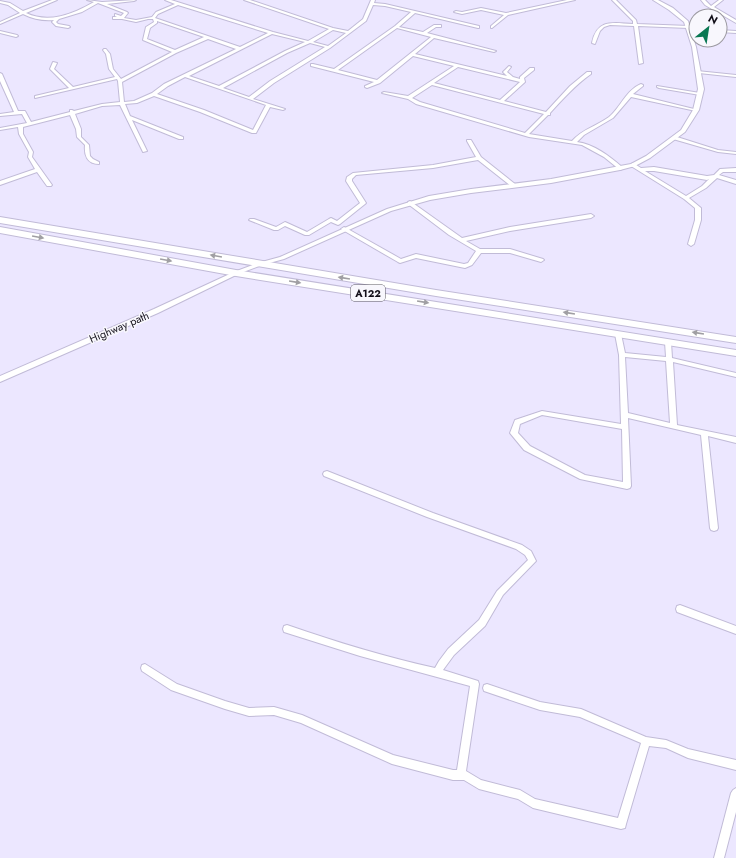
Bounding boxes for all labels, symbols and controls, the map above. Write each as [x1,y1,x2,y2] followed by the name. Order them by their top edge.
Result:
[688,8,728,48] north arrow
[705,10,721,28] text: N
[32,235,44,241] one-way arrow
[210,253,222,259] one-way arrow
[160,257,173,263] one-way arrow
[338,274,350,280] one-way arrow
[288,279,301,285] one-way arrow
[351,285,385,301] road number: A122
[417,299,429,305] one-way arrow
[87,307,151,347] street label: Highway path
[563,310,575,316] one-way arrow
[691,330,704,336] one-way arrow

